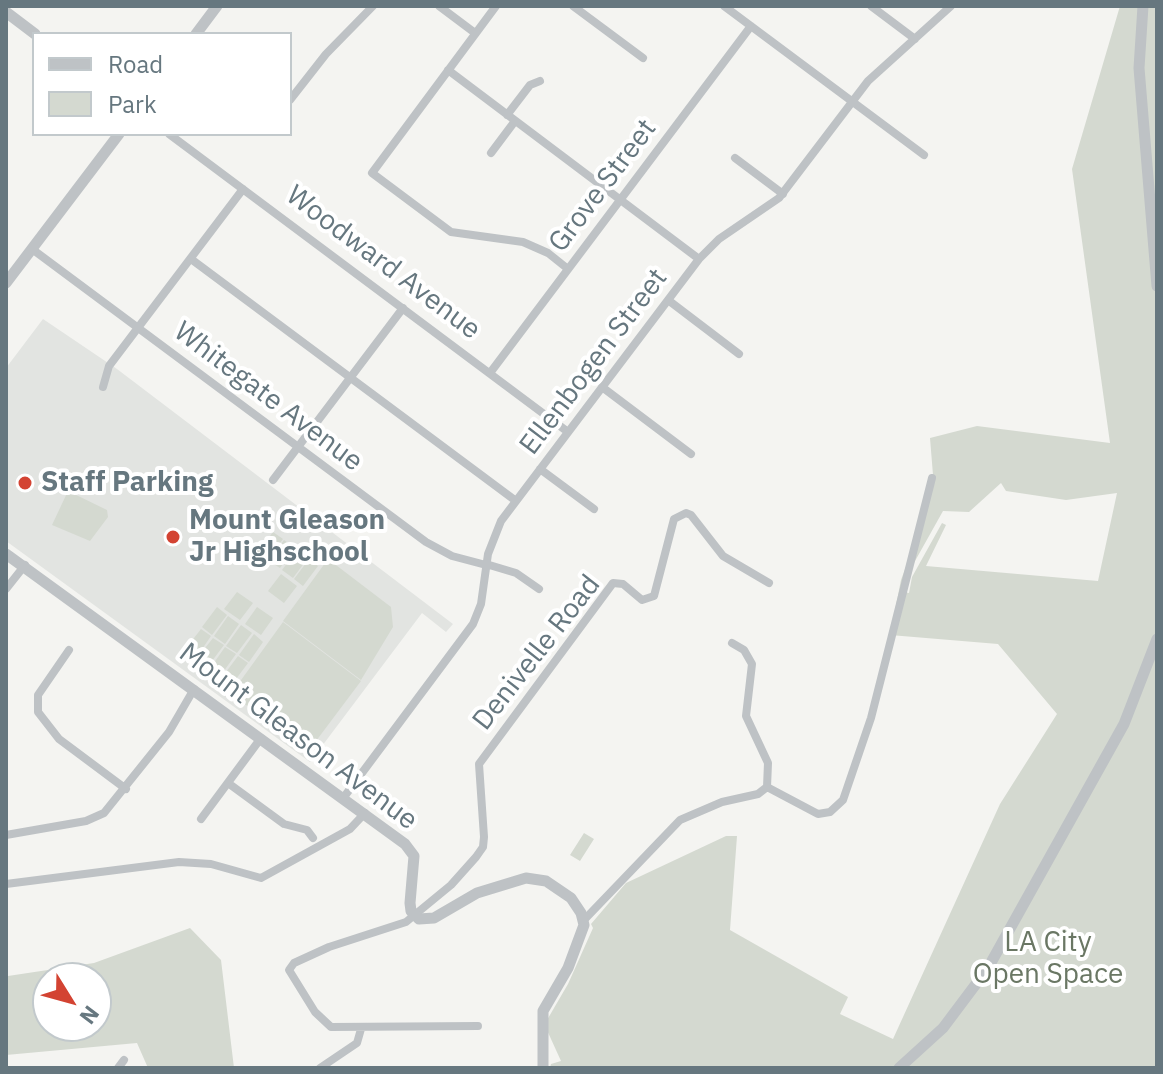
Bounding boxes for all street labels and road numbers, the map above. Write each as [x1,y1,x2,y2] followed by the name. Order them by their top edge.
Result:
[542,113,664,259] street label: Grove Street
[279,179,487,347] street label: Woodward Avenue
[513,262,675,462] street label: Ellenbogen Street
[167,315,369,479] street label: Whitegate Avenue
[466,569,608,737] street label: Denivelle Road
[172,637,424,837] street label: Mount Gleason Avenue

